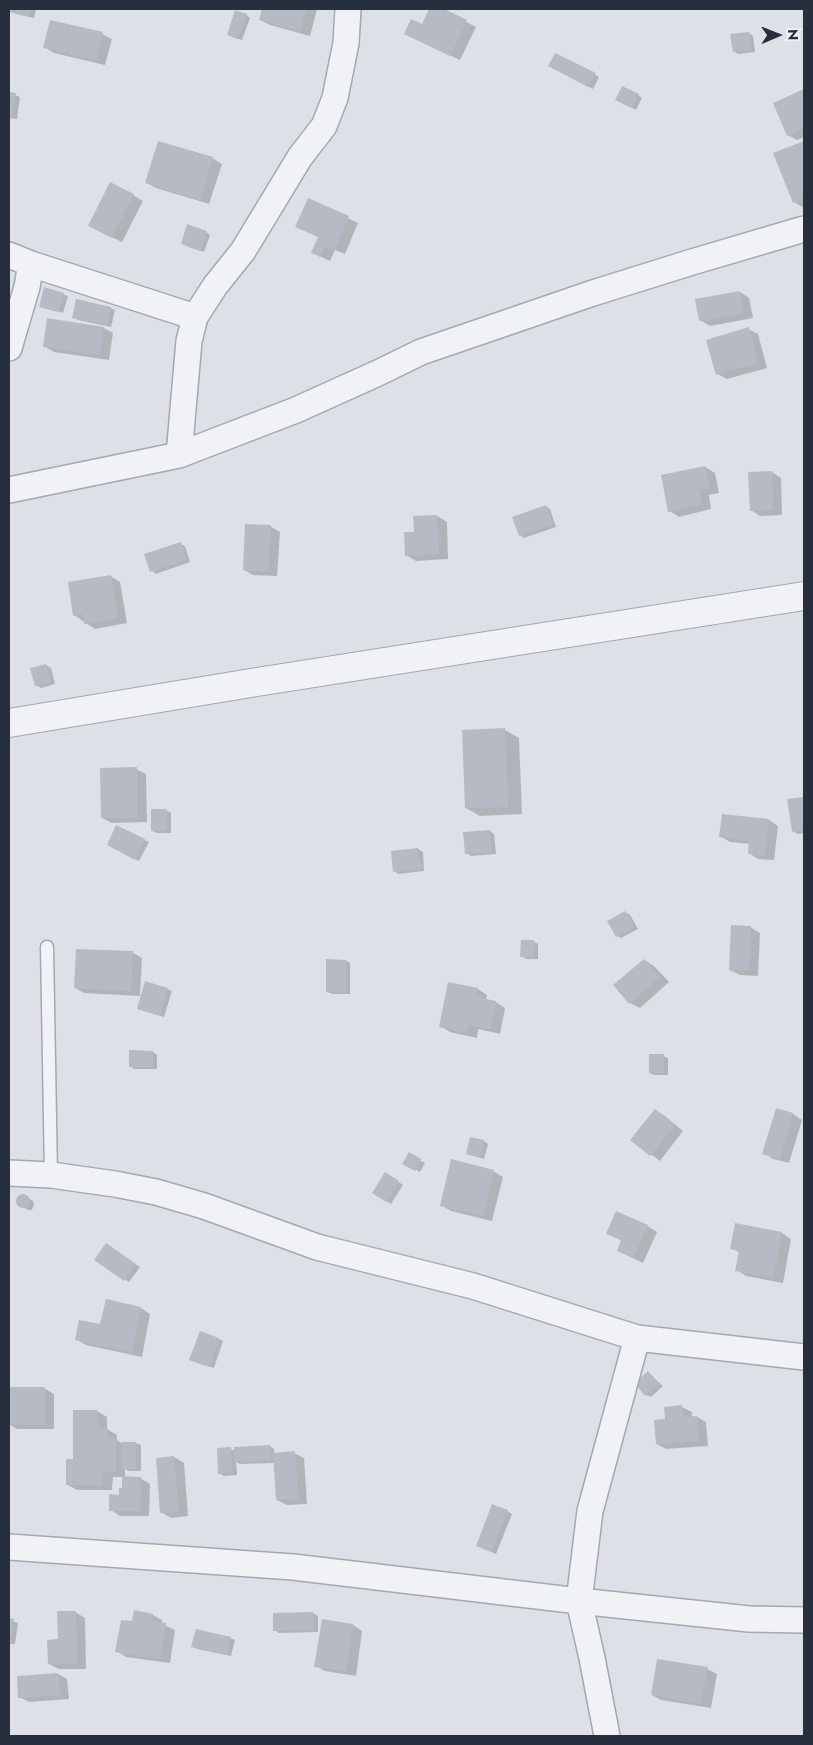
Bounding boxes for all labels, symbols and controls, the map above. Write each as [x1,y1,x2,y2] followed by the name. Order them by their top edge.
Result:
[753,10,803,60] north arrow
[783,29,803,40] text: N

